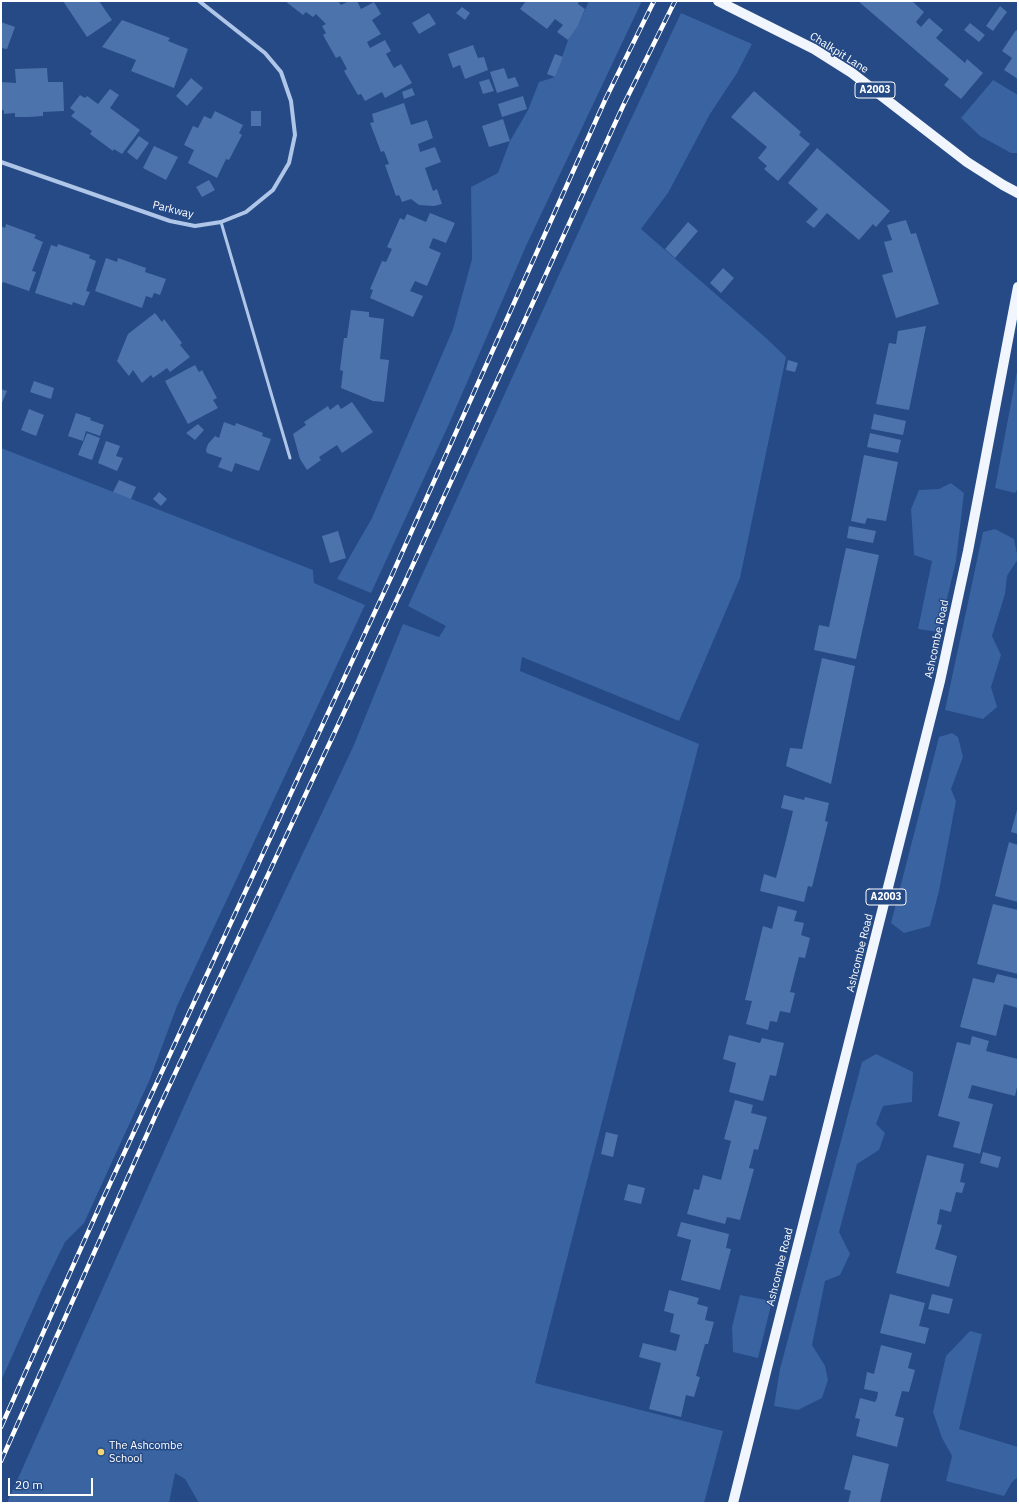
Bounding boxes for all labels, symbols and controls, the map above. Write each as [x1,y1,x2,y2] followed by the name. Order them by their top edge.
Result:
[807,30,871,76] street label: Chalkpit Lane
[855,82,895,98] road number: A2003
[151,199,195,221] street label: Parkway
[922,598,952,680] street label: Ashcombe Road
[866,889,906,905] road number: A2003
[844,912,876,994] street label: Ashcombe Road
[764,1226,796,1308] street label: Ashcombe Road
[109,1439,182,1465] place label: The Ashcombe School
[96,1447,106,1457] marker: The Ashcombe School
[10,1470,95,1496] scale bar
[15,1477,43,1492] text: 20 m

